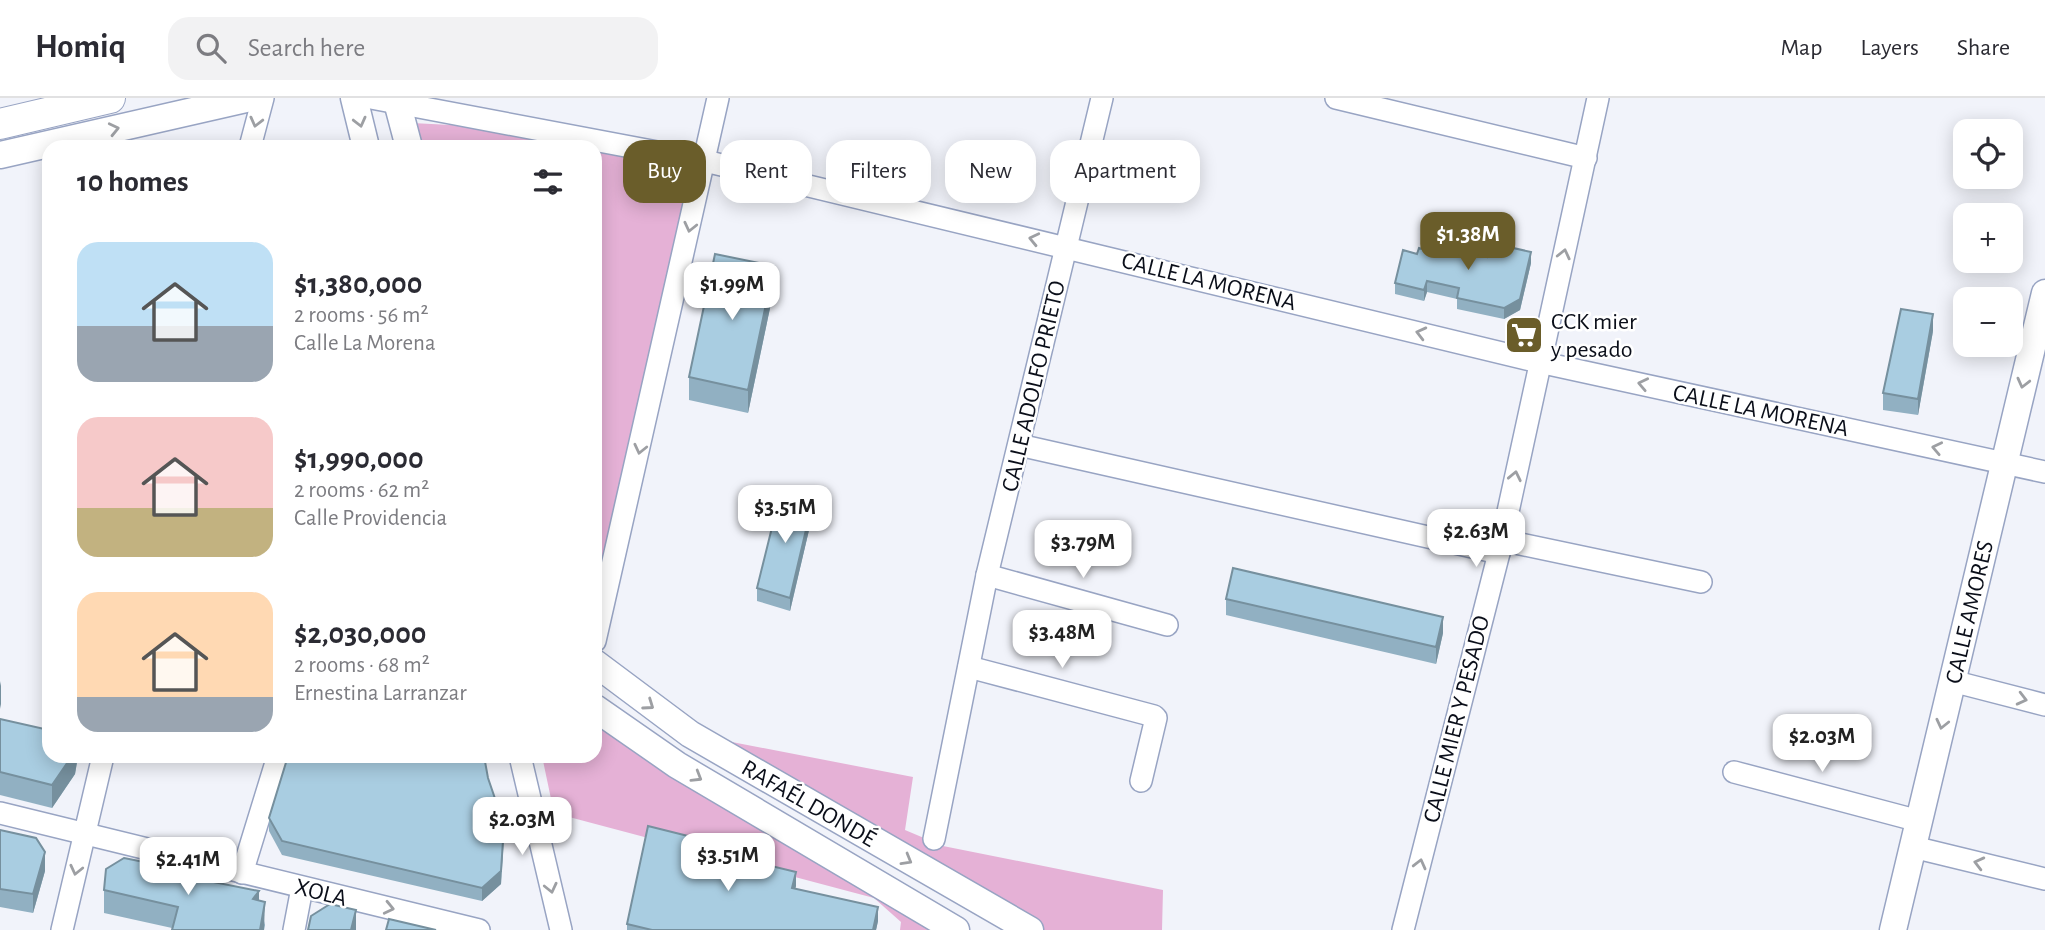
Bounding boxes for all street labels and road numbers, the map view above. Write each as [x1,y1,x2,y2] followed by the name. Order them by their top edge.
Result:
[1119,249,1299,315] street label: CALLE LA MORENA
[998,278,1070,494] street label: CALLE ADOLFO PRIETO
[1671,381,1851,441] street label: CALLE LA MORENA
[1942,538,1998,686] street label: CALLE AMORES
[1420,613,1494,825] street label: CALLE MIER Y PESADO
[737,754,881,852] street label: RAFAÉL DONDÉ
[292,875,349,911] street label: XOLA

